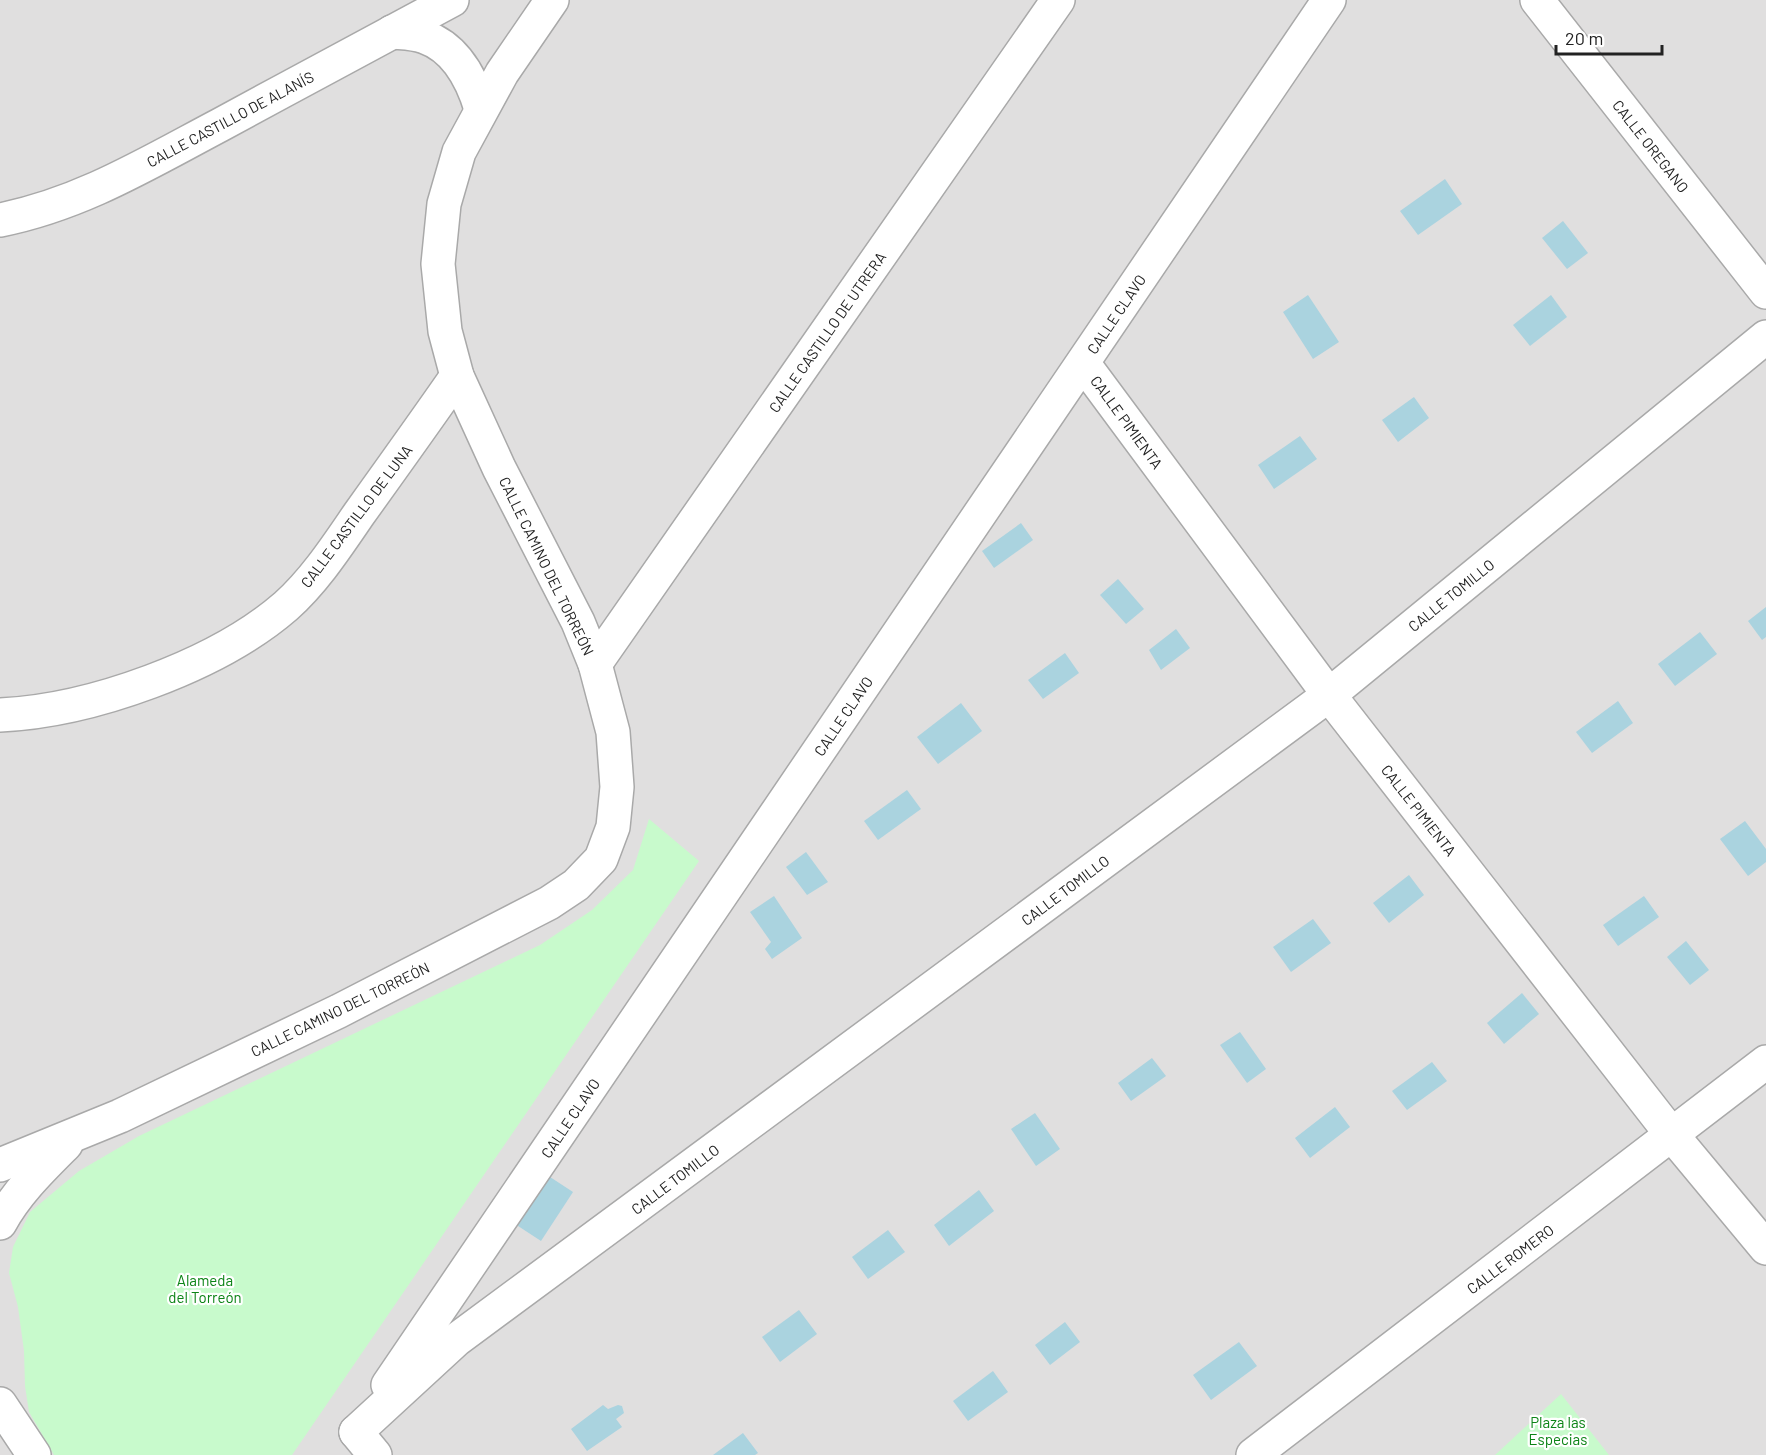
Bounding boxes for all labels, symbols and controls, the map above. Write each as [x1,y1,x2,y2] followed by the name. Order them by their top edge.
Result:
[1556,18,1662,56] scale bar
[1565,27,1603,49] text: 20 m
[143,67,317,171] street label: CALLE CASTILLO DE ALANÍS
[1609,96,1693,196] street label: CALLE OREGANO
[765,248,889,416] street label: CALLE CASTILLO DE UTRERA
[1083,271,1149,357] street label: CALLE CLAVO
[1087,372,1167,472] street label: CALLE PIMIENTA
[296,441,416,591] street label: CALLE CASTILLO DE LUNA
[496,474,598,658] street label: CALLE CAMINO DEL TORREÓN
[1404,555,1498,635] street label: CALLE TOMILLO
[810,673,876,759] street label: CALLE CLAVO
[1378,761,1460,859] street label: CALLE PIMIENTA
[1017,851,1113,929] street label: CALLE TOMILLO
[248,958,432,1060] street label: CALLE CAMINO DEL TORREÓN
[537,1075,603,1161] street label: CALLE CLAVO
[627,1140,723,1218] street label: CALLE TOMILLO
[1463,1220,1557,1298] street label: CALLE ROMERO
[168,1271,242,1306] park label: Alameda del Torreón
[1529,1413,1587,1448] park label: Plaza las Especias

